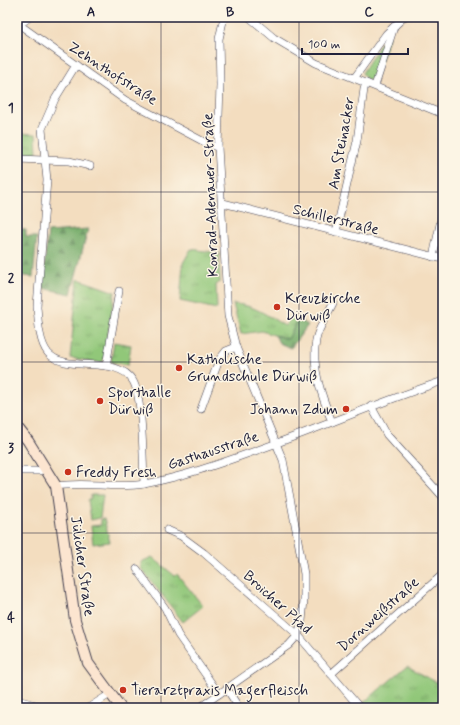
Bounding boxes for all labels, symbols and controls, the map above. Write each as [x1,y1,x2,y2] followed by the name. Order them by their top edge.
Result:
[87,4,95,21] text: A
[226,4,235,21] text: B
[364,4,374,21] text: C
[302,30,408,56] scale bar
[64,37,161,110] street label: Zehnthofstraße
[308,37,340,53] text: 100 m
[324,95,360,191] street label: Am Steinacker
[8,100,14,117] text: 1
[198,113,224,277] street label: Konrad-Adenauer-Straße
[291,200,381,240] street label: Schillerstraße
[8,270,15,287] text: 2
[285,289,361,326] place label: Kreuzkirche Dürwiß
[272,302,282,312] marker: Kreuzkirche Dürwiß
[187,350,317,387] place label: Katholische Grundschule Dürwiß
[174,363,184,373] marker: Katholische Grundschule Dürwiß
[108,383,171,420] place label: Sporthalle Dürwiß
[95,396,105,406] marker: Sporthalle Dürwiß
[250,400,338,420] place label: Johann Zdum
[341,404,351,414] marker: Johann Zdum
[165,427,261,475] street label: Gasthausstraße
[8,440,14,457] text: 3
[76,463,157,483] place label: Freddy Fresh
[63,467,73,477] marker: Freddy Fresh
[65,515,99,618] street label: Jülicher Straße
[239,566,316,639] street label: Broicher Pfad
[334,573,424,657] street label: Dornweißstraße
[7,610,15,627] text: 4
[131,681,308,702] place label: Tierarztpraxis Magerfleisch
[118,685,128,695] marker: Tierarztpraxis Magerfleisch

